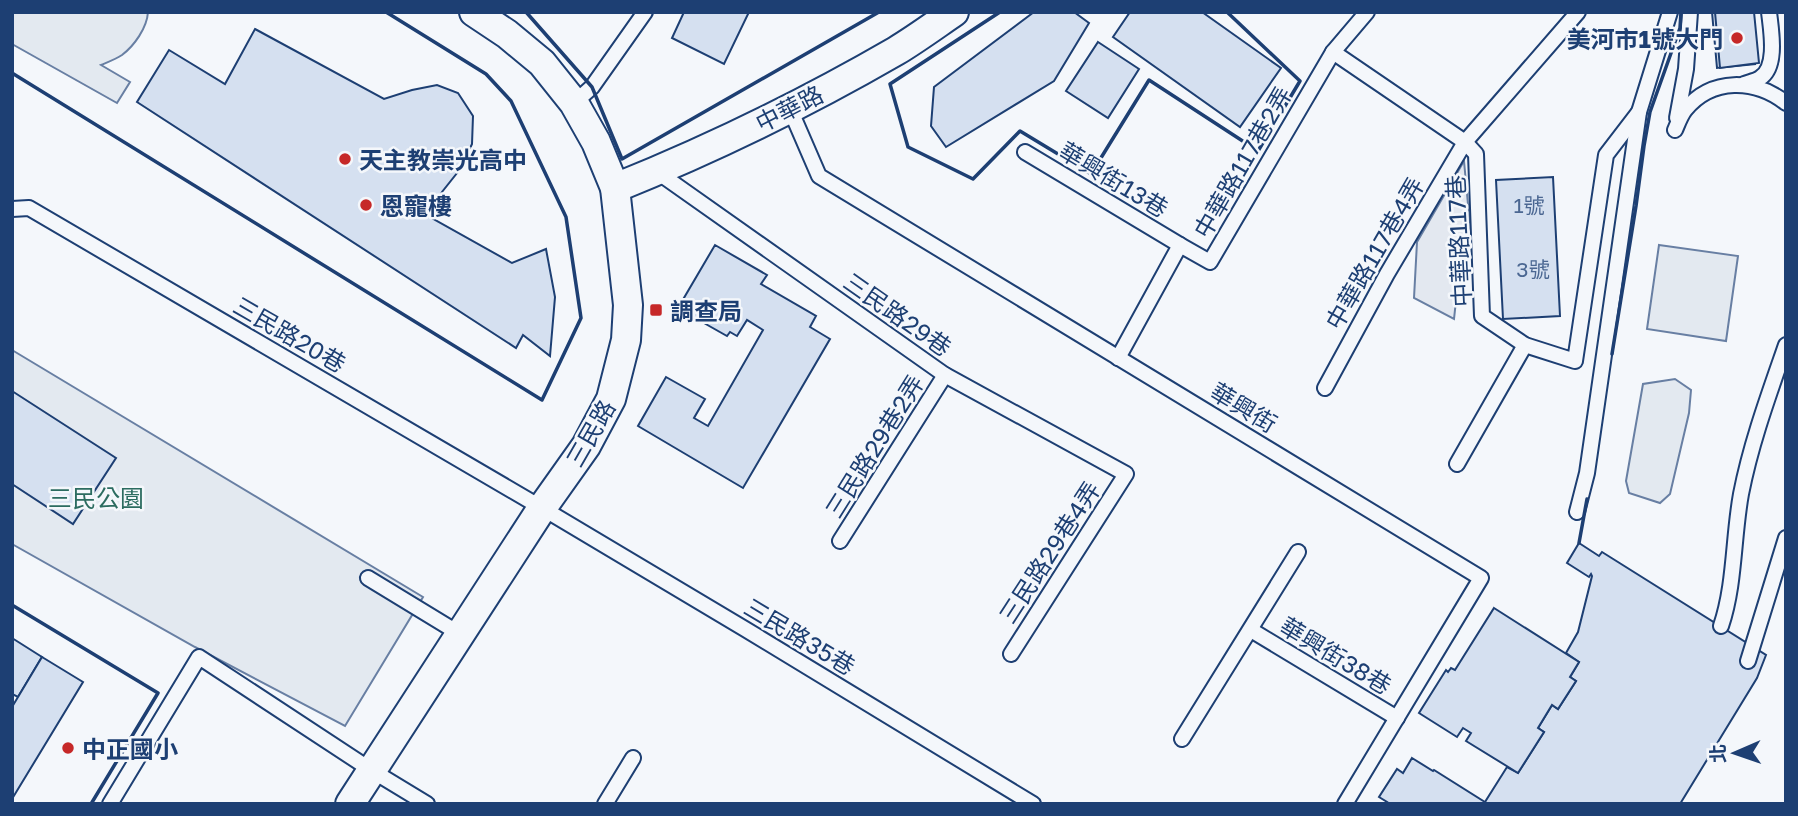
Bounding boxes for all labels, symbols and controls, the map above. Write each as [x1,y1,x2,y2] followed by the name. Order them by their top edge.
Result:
[1567,24,1723,53] place label: 美河市1號大門
[1729,30,1745,46] marker: 美河市1號大門
[750,79,828,137] street label: 中華路
[1187,81,1297,243] street label: 中華路117巷2弄
[1054,135,1174,223] street label: 華興街13巷
[359,145,527,174] place label: 天主教崇光高中
[337,151,353,167] marker: 天主教崇光高中
[1319,172,1429,334] street label: 中華路117巷4弄
[1440,174,1476,308] street label: 中華路117巷
[380,191,452,220] place label: 恩寵樓
[1513,192,1545,218] house number: 1號
[358,197,374,213] marker: 恩寵樓
[1516,256,1550,282] house number: 3號
[839,266,957,362] street label: 三民路29巷
[229,290,351,378] street label: 三民路20巷
[670,296,742,325] place label: 調查局
[648,302,664,318] marker: 調查局
[819,369,929,523] street label: 三民路29巷2弄
[1206,376,1282,438] street label: 華興街
[559,395,621,471] street label: 三民路
[992,476,1106,628] street label: 三民路29巷4弄
[48,483,144,512] park label: 三民公園
[739,592,861,680] street label: 三民路35巷
[1275,610,1397,700] street label: 華興街38巷
[1700,718,1770,788] north arrow
[82,734,178,763] place label: 中正國小
[60,740,76,756] marker: 中正國小
[1706,744,1729,764] text: 北

